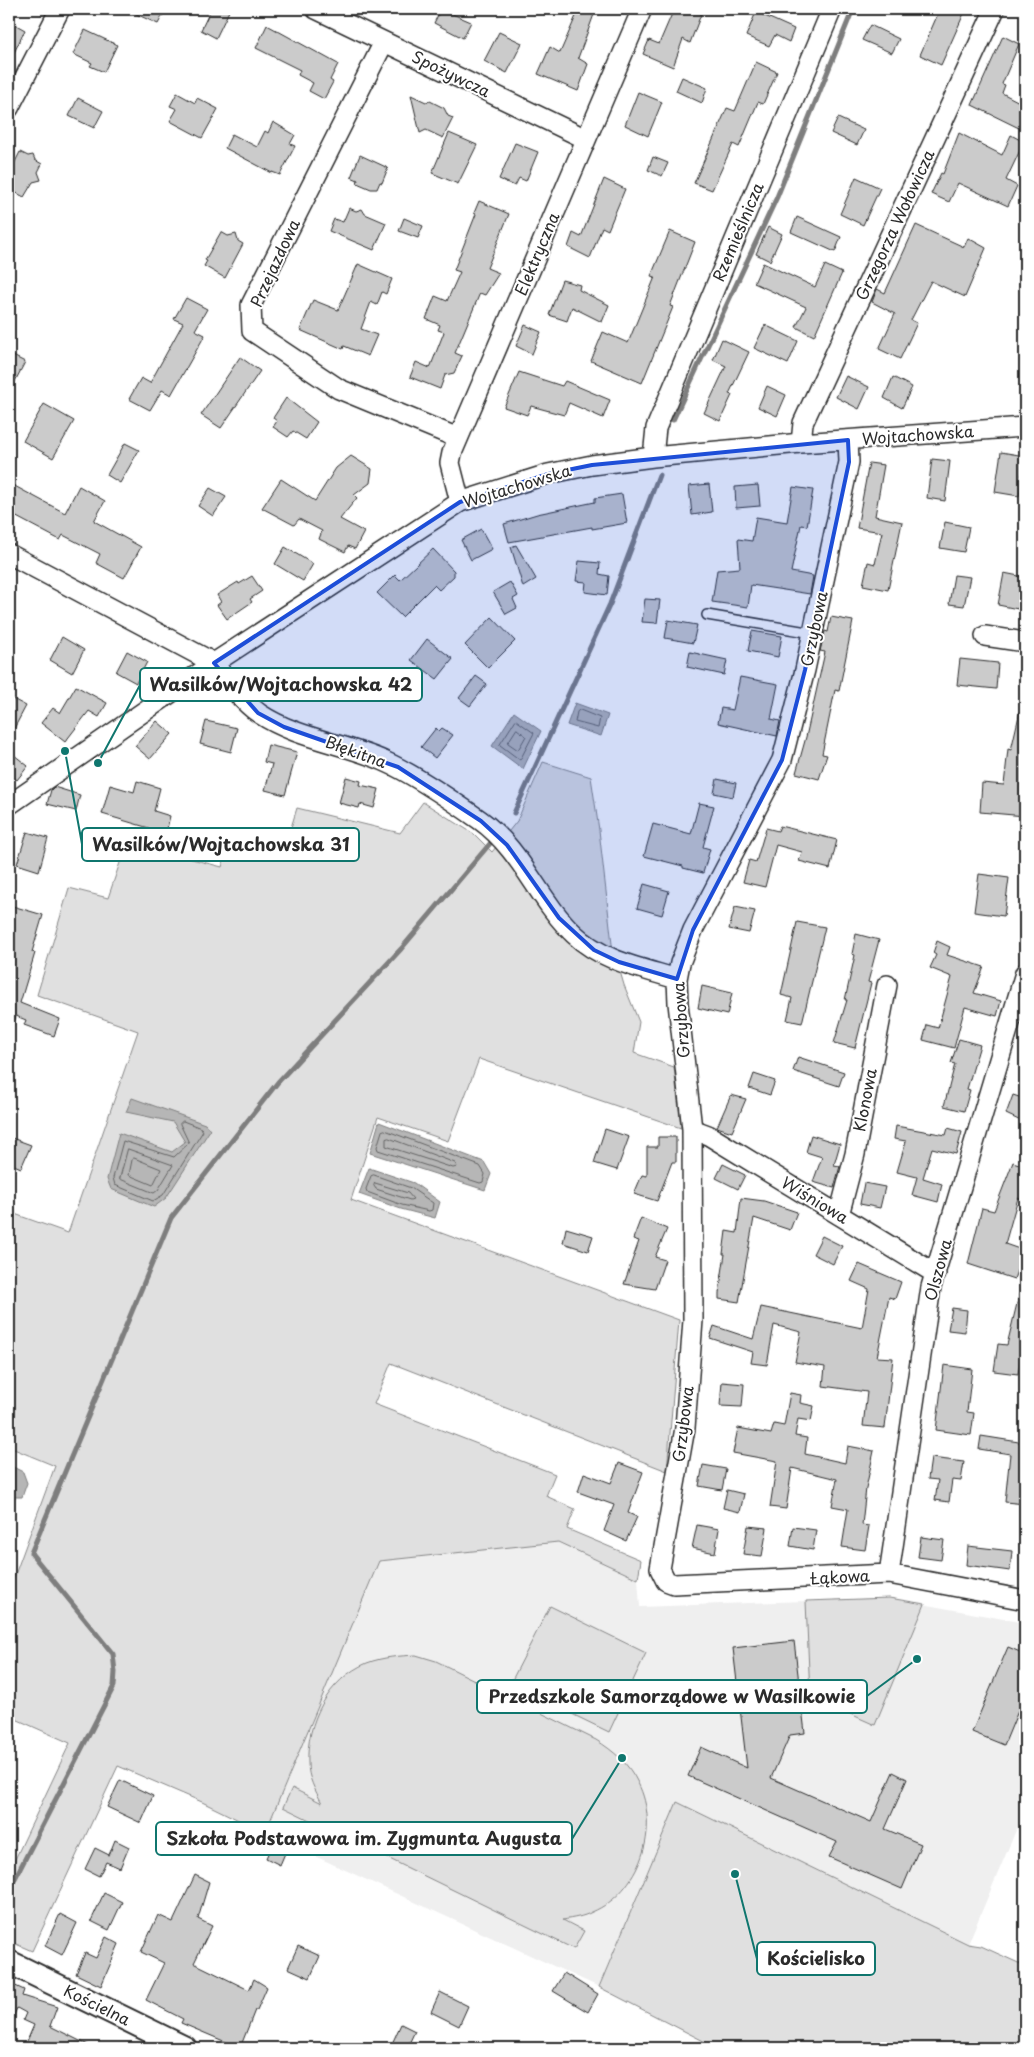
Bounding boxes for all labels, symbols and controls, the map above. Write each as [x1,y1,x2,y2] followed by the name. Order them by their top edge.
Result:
[408,44,495,102] street label: Spożywcza
[849,145,940,304] street label: Grzegorza Wołowicza
[705,178,769,285] street label: Rzemieślnicza
[508,208,564,299] street label: Elektryczna
[243,215,305,311] street label: Przejazdowa
[861,418,975,450] street label: Wojtachowska
[460,457,574,513] street label: Wojtachowska
[793,589,833,669] street label: Grzybowa
[140,668,422,701] callout: Wasilków/Wojtachowska 42
[150,670,413,697] text: Wasilków/Wojtachowska 42
[322,729,390,773] street label: Błękitna
[82,828,359,861] callout: Wasilków/Wojtachowska 31
[92,830,350,857] text: Wasilków/Wojtachowska 31
[665,981,695,1059] street label: Grzybowa
[846,1066,882,1133] street label: Klonowa
[778,1170,854,1229] street label: Wiśniowa
[917,1236,957,1303] street label: Olszowa
[665,1384,699,1463] street label: Grzybowa
[808,1562,870,1590] street label: Łąkowa
[477,1680,867,1713] callout: Przedszkole Samorządowe w Wasilkowie
[488,1682,856,1709] text: Przedszkole Samorządowe w Wasilkowie
[156,1822,572,1855] callout: Szkoła Podstawowa im. Zygmunta Augusta
[166,1824,562,1851] text: Szkoła Podstawowa im. Zygmunta Augusta
[757,1942,875,1975] callout: Kościelisko
[767,1944,865,1971] text: Kościelisko
[60,1978,135,2031] street label: Kościelna

